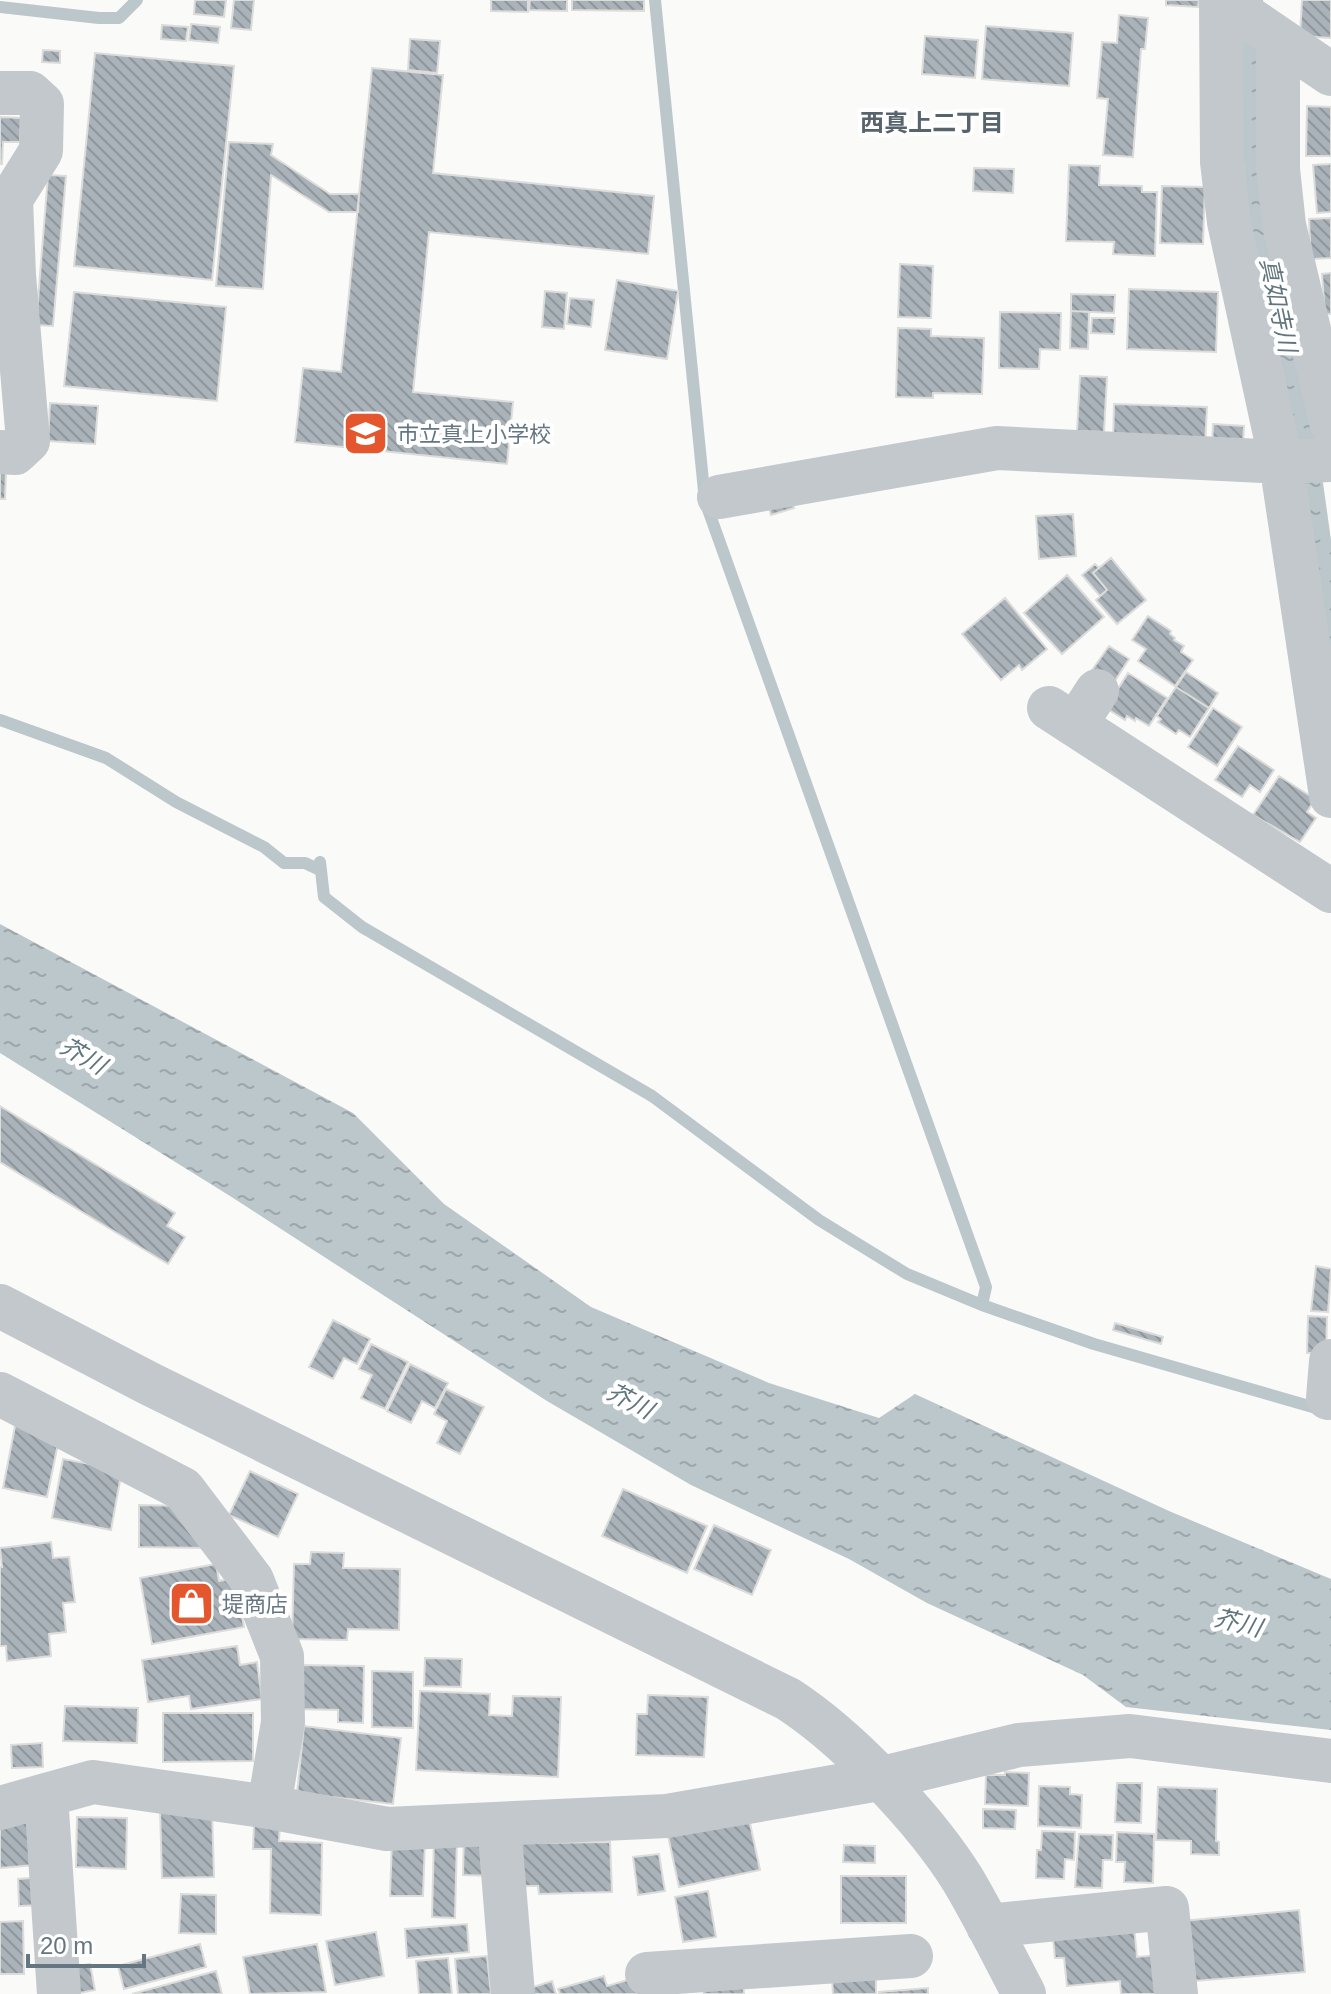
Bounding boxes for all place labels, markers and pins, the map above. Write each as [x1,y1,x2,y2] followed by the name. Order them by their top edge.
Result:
[342,410,390,458] school or university icon: 市立真上小学校
[397,422,551,447] place label: 市立真上小学校
[167,1580,215,1628] shop icon: 堤商店
[222,1592,288,1617] place label: 堤商店

